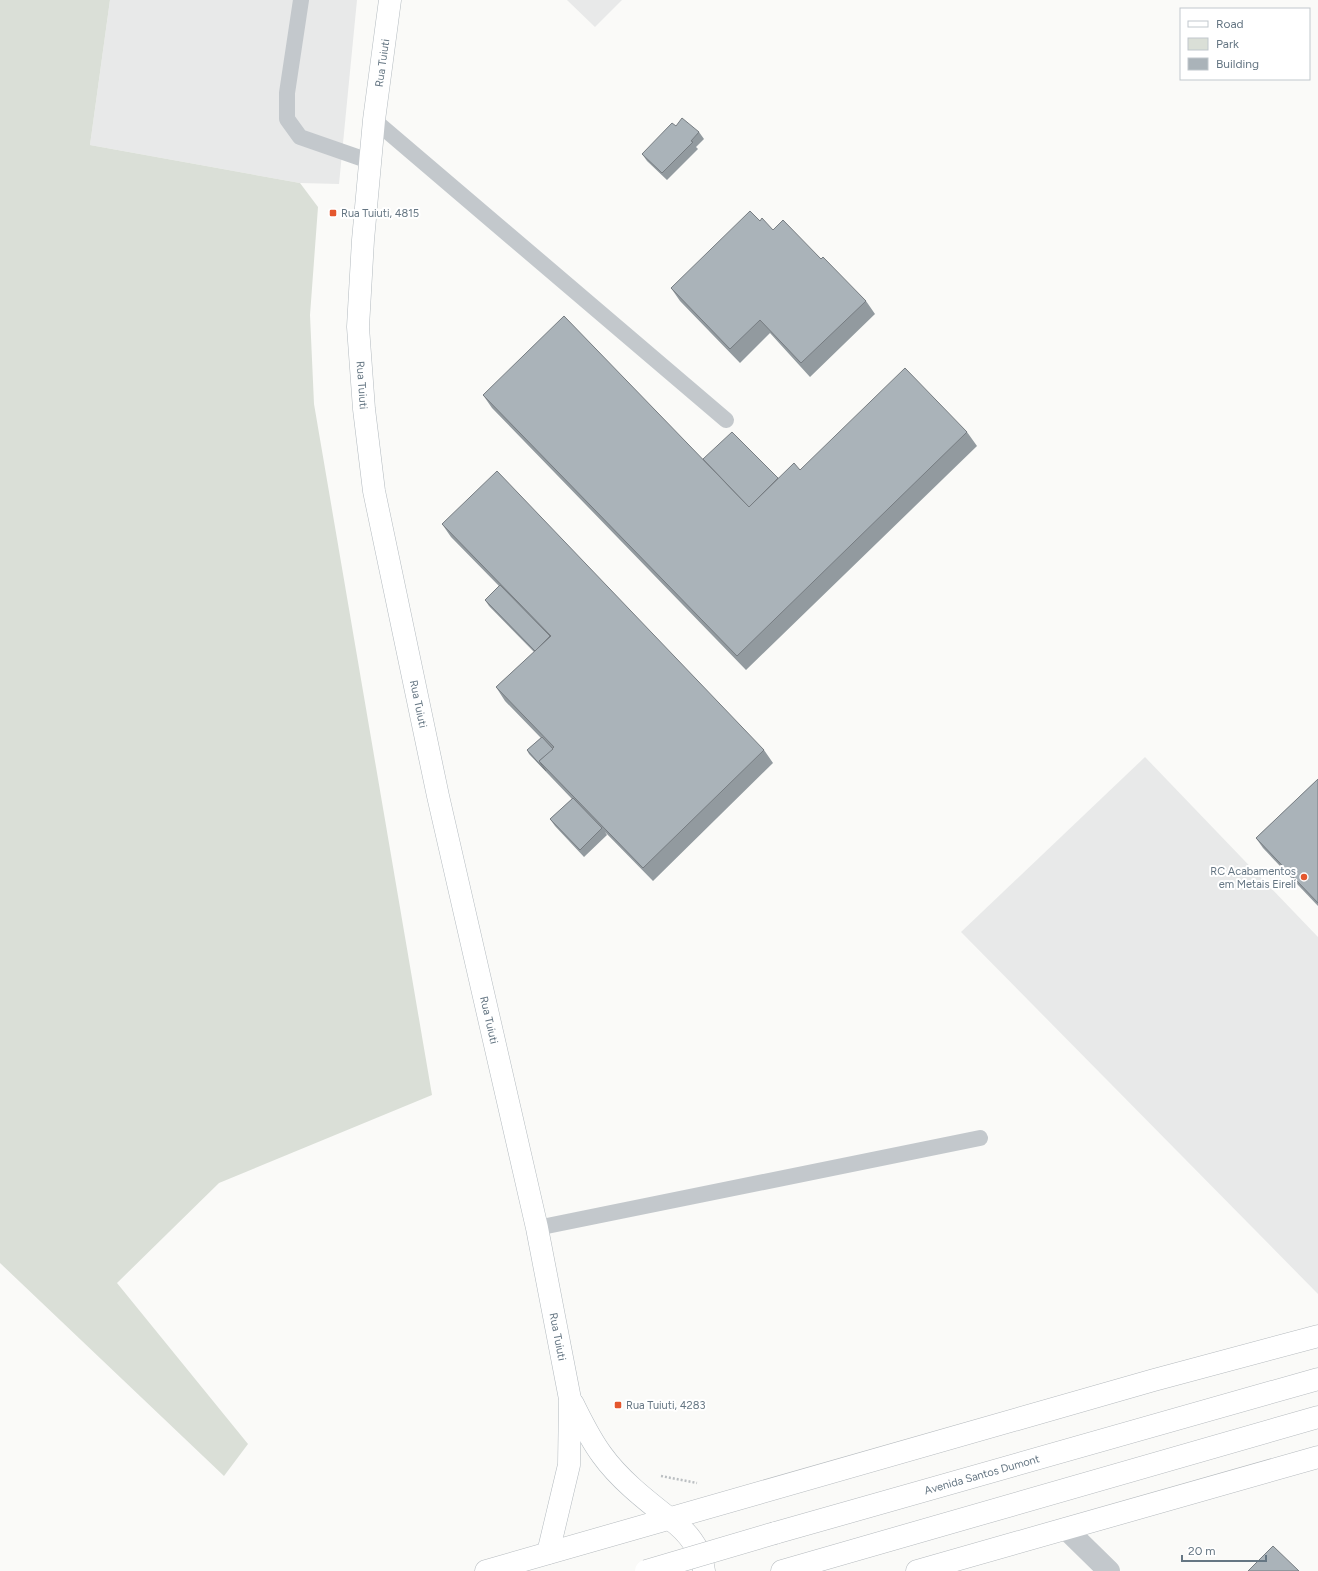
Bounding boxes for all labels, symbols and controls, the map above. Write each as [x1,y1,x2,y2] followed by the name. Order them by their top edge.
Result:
[1180,8,1310,80] legend
[1216,17,1244,31] text: Road
[1216,37,1239,51] text: Park
[373,38,392,88] street label: Rua Tuiuti
[1216,57,1259,71] text: Building
[341,207,419,220] place label: Rua Tuiuti, 4815
[328,208,338,218] marker: Rua Tuiuti, 4815
[354,361,370,410] street label: Rua Tuiuti
[407,679,430,729] street label: Rua Tuiuti
[1210,865,1296,891] place label: RC Acabamentos em Metais Eireli
[1299,872,1309,882] marker: RC Acabamentos em Metais Eireli
[477,995,501,1045] street label: Rua Tuiuti
[546,1312,568,1362] street label: Rua Tuiuti
[626,1399,705,1412] place label: Rua Tuiuti, 4283
[613,1400,623,1410] marker: Rua Tuiuti, 4283
[923,1452,1041,1497] street label: Avenida Santos Dumont
[1182,1537,1266,1563] scale bar
[1188,1544,1216,1558] text: 20 m

